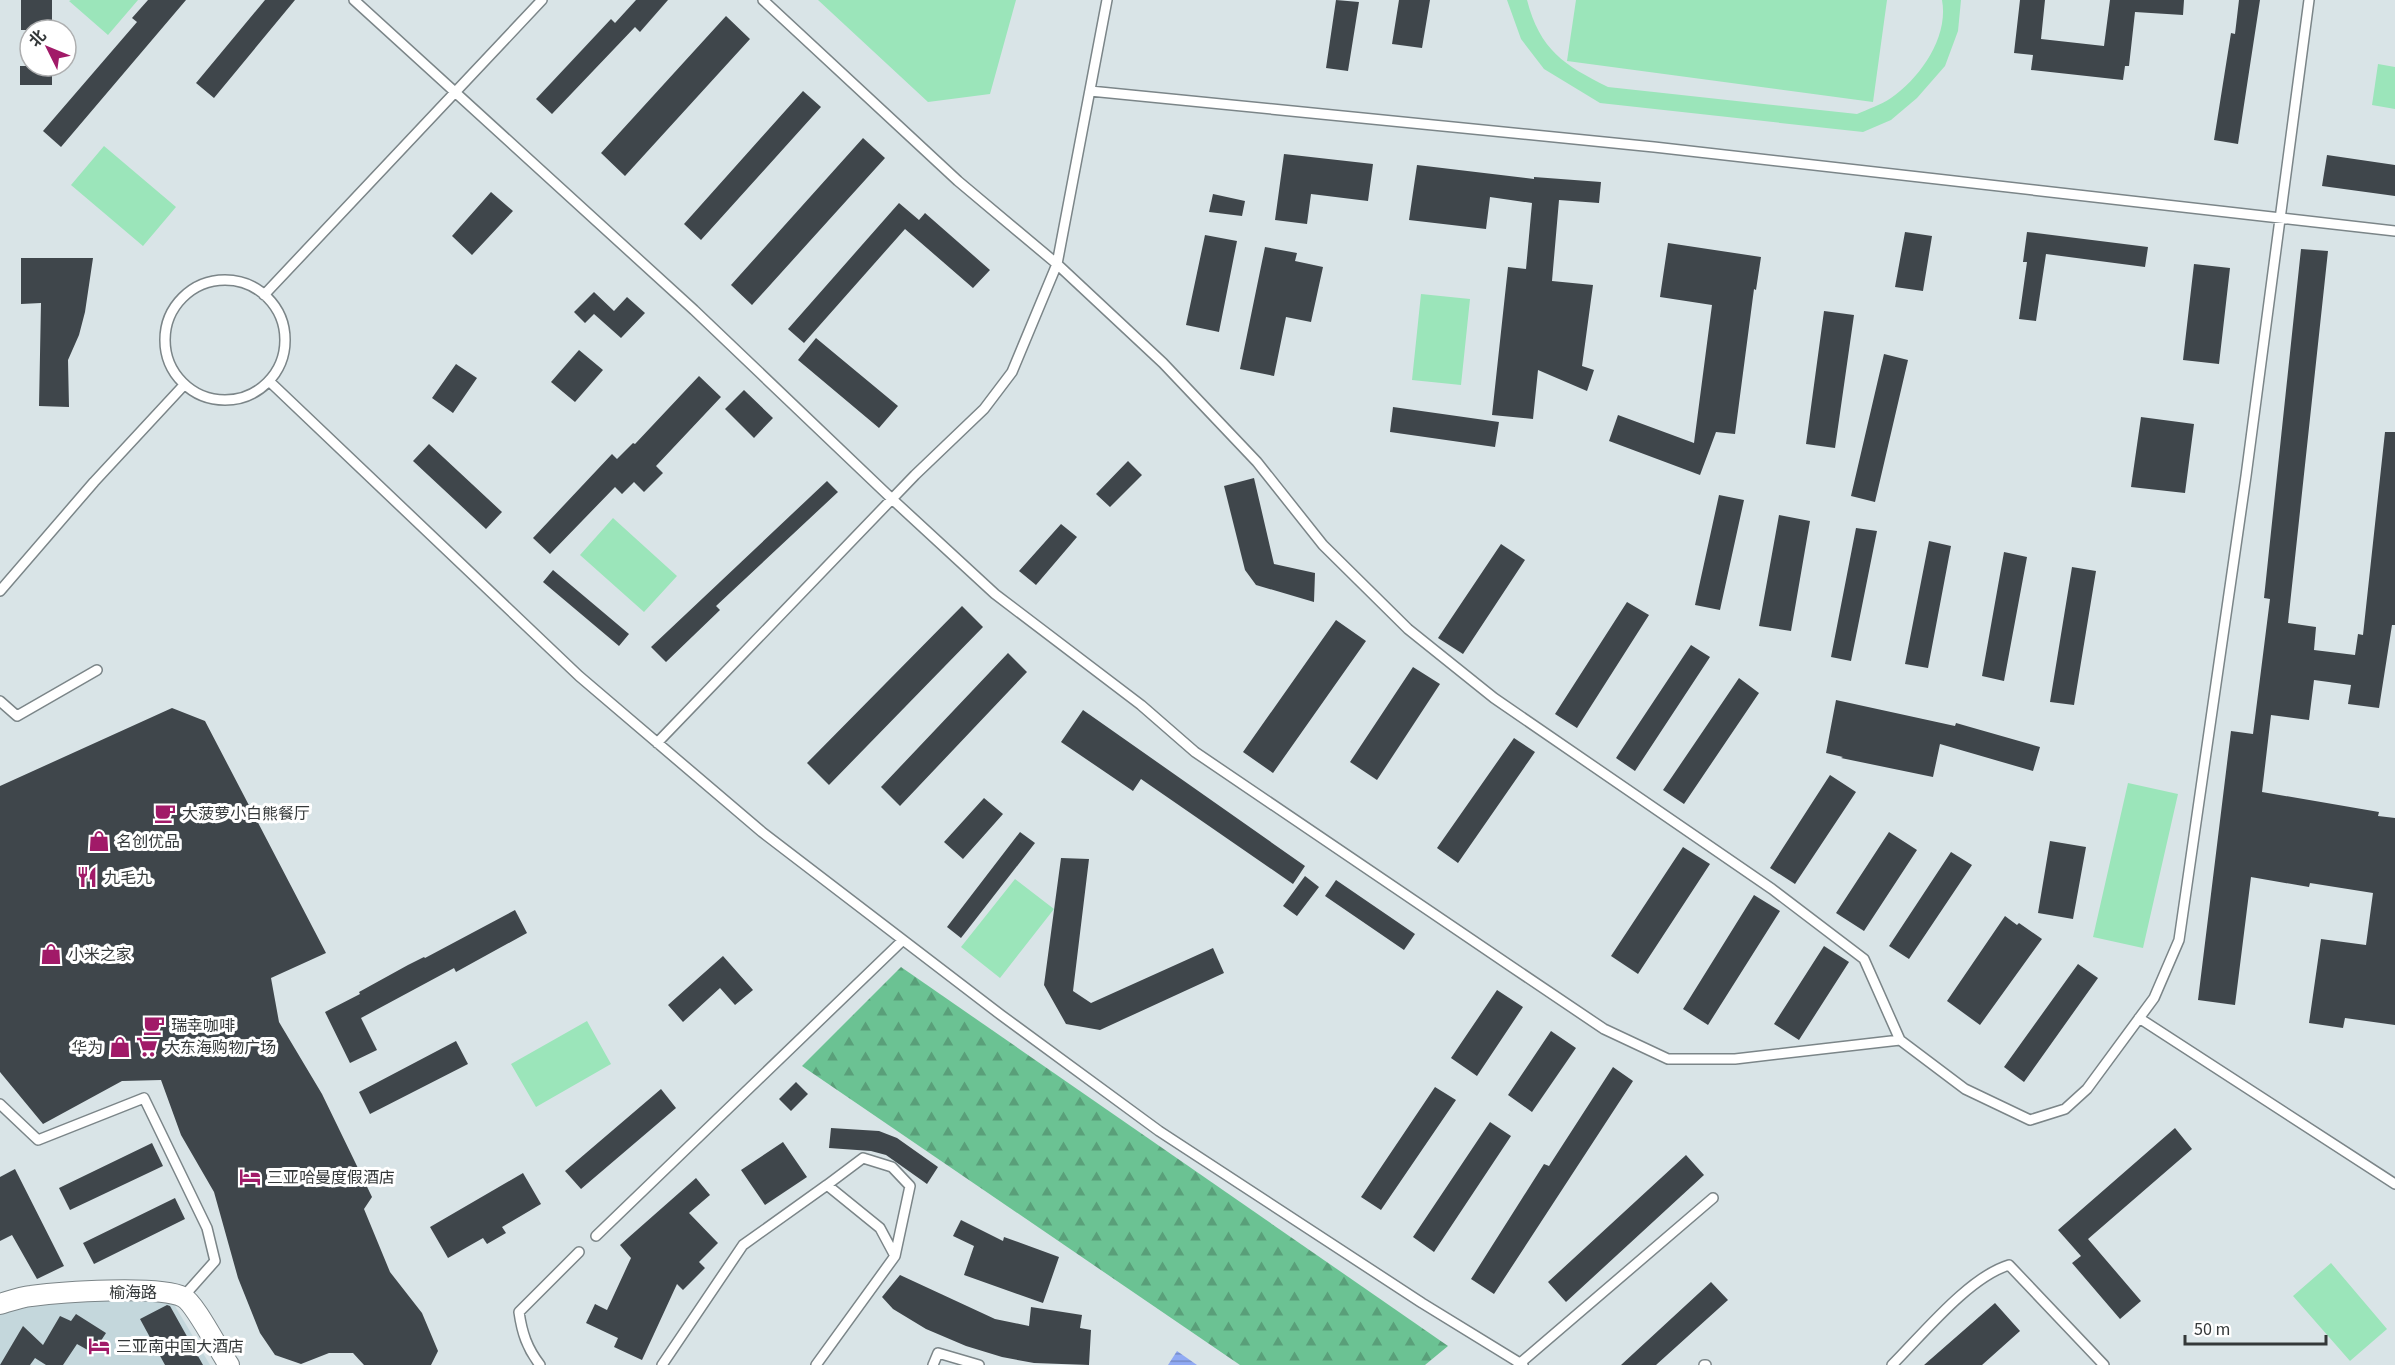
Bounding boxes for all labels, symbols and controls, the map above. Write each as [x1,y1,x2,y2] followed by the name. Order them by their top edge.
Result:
[18,18,78,78] north arrow
[24,25,51,52] text: 北
[153,801,177,825] cafe icon: 大菠萝小白熊餐厅
[182,803,310,825] place label: 大菠萝小白熊餐厅
[87,829,111,853] shop icon: 名创优品
[116,831,180,853] place label: 名创优品
[75,865,99,889] restaurant icon: 九毛九
[104,867,152,889] place label: 九毛九
[39,942,63,966] shop icon: 小米之家
[68,944,132,966] place label: 小米之家
[142,1013,166,1037] cafe icon: 瑞幸咖啡
[171,1015,235,1037] place label: 瑞幸咖啡
[108,1035,132,1059] shop icon: 华为
[135,1035,159,1059] supermarket icon: 大东海购物广场
[71,1037,103,1059] place label: 华为
[164,1037,276,1059] place label: 大东海购物广场
[238,1165,262,1189] hotel icon: 三亚哈曼度假酒店
[267,1167,395,1189] place label: 三亚哈曼度假酒店
[109,1282,157,1304] street label: 榆海路
[2185,1308,2326,1346] scale bar
[2194,1317,2230,1342] text: 50 m
[87,1334,111,1358] hotel icon: 三亚南中国大酒店
[116,1336,244,1358] place label: 三亚南中国大酒店

